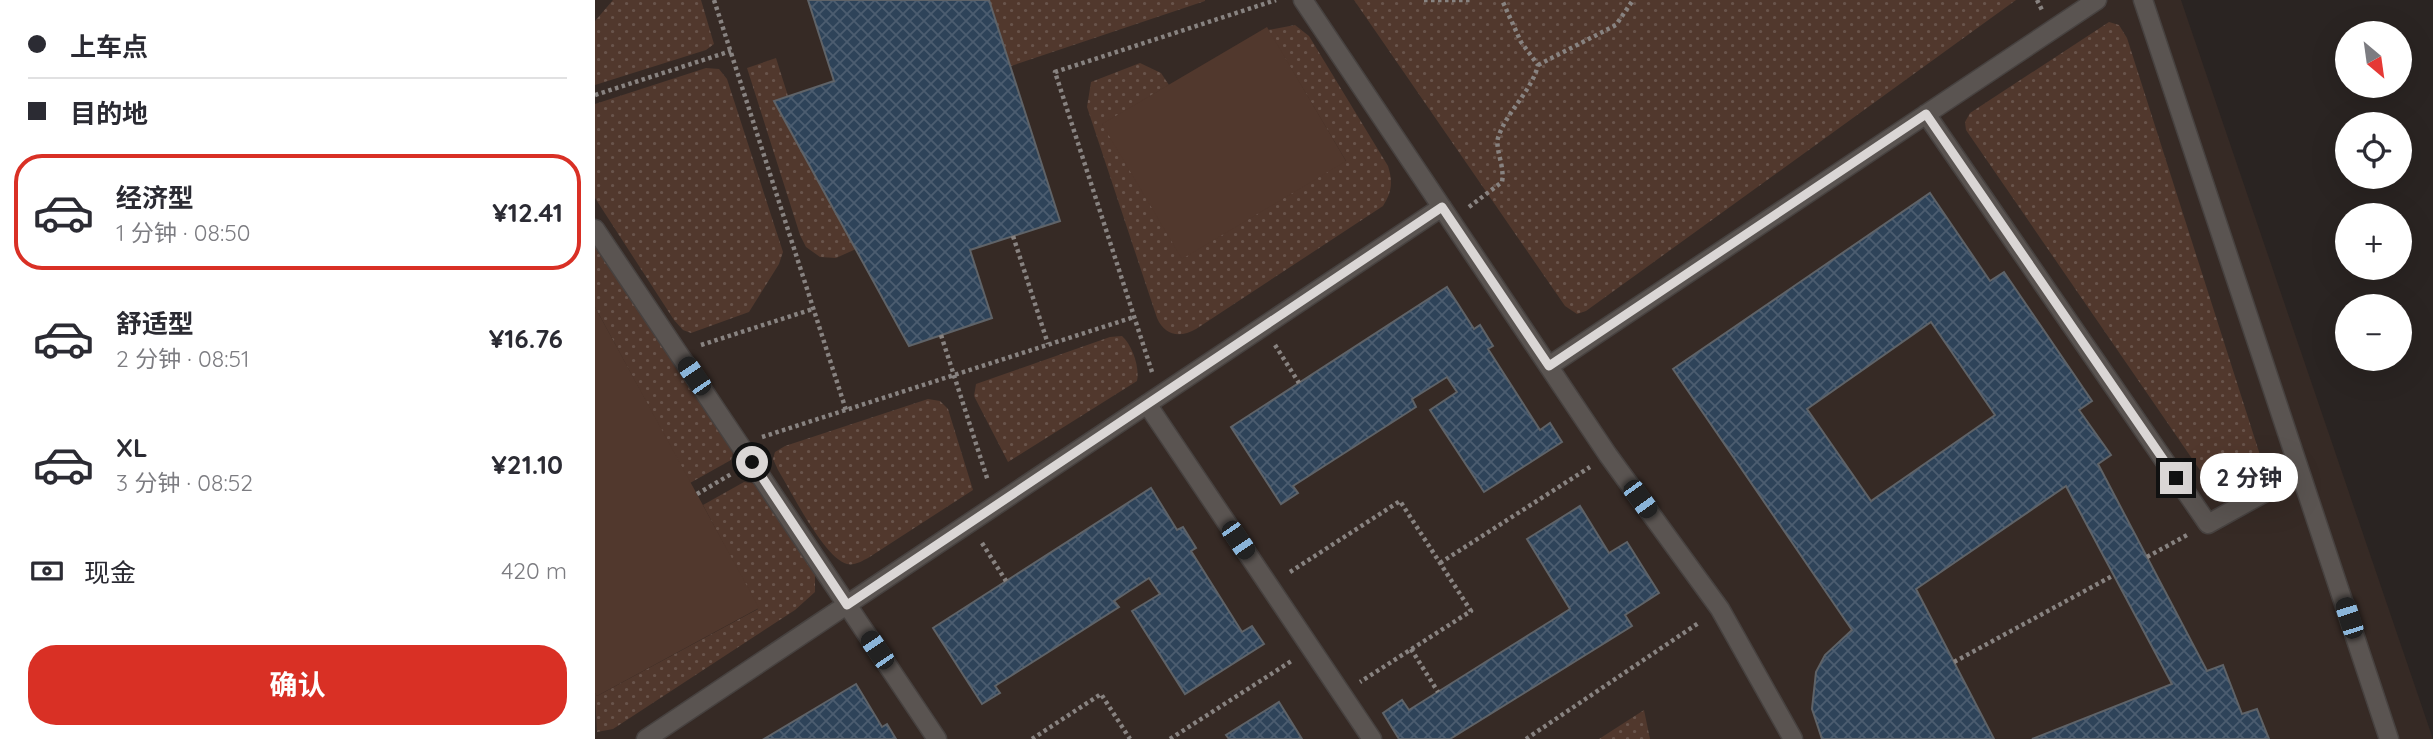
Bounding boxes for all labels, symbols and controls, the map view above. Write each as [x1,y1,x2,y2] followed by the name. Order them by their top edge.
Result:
[2335,21,2411,98] north arrow
[2335,21,2412,371] map controls
[70,30,148,63] text: 上车点
[70,97,148,130] text: 目的地
[2335,112,2412,189] button: locate
[32,181,95,244] icon: car
[116,181,194,214] text: 经济型
[492,196,563,229] text: ¥12.41
[2335,203,2412,280] button: +
[116,218,250,247] text: 1 分钟 · 08:50
[2335,294,2412,371] button: −
[32,307,95,370] icon: car
[116,307,194,340] text: 舒适型
[489,322,563,355] text: ¥16.76
[116,344,250,373] text: 2 分钟 · 08:51
[674,353,715,399] car
[116,431,148,464] text: XL
[32,433,95,496] icon: car
[736,446,768,478] route start
[491,448,563,481] text: ¥21.10
[2201,454,2299,503] callout: 2 分钟
[2160,462,2192,494] route end
[2216,463,2282,492] text: 2 分钟
[116,468,253,497] text: 3 分钟 · 08:52
[1620,476,1661,522] car
[1218,517,1259,563] car
[28,552,66,590] icon: cash
[84,556,136,589] text: 现金
[501,556,567,585] text: 420 m
[2333,595,2366,641] car
[857,627,898,673] car
[28,645,567,725] button: 确认

